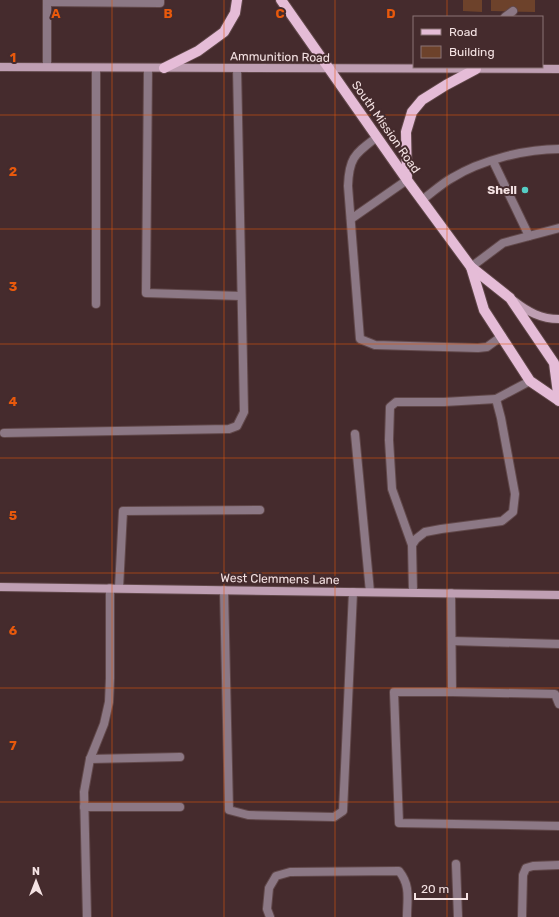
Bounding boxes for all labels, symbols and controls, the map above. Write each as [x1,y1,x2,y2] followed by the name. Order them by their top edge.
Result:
[51,6,61,21] text: A
[163,6,173,21] text: B
[275,6,285,21] text: C
[386,6,396,21] text: D
[413,16,543,68] legend
[449,25,477,39] text: Road
[449,45,495,59] text: Building
[230,49,330,65] street label: Ammunition Road
[10,50,16,65] text: 1
[349,78,423,176] street label: South Mission Road
[9,164,17,179] text: 2
[487,183,517,197] place label: Shell
[520,185,530,195] marker: Shell
[9,279,18,294] text: 3
[9,394,18,409] text: 4
[9,508,17,523] text: 5
[220,571,340,587] street label: West Clemmens Lane
[9,623,18,638] text: 6
[9,738,17,753] text: 7
[16,861,56,901] north arrow
[32,865,40,878] text: N
[415,875,467,901] scale bar
[421,882,449,896] text: 20 m

